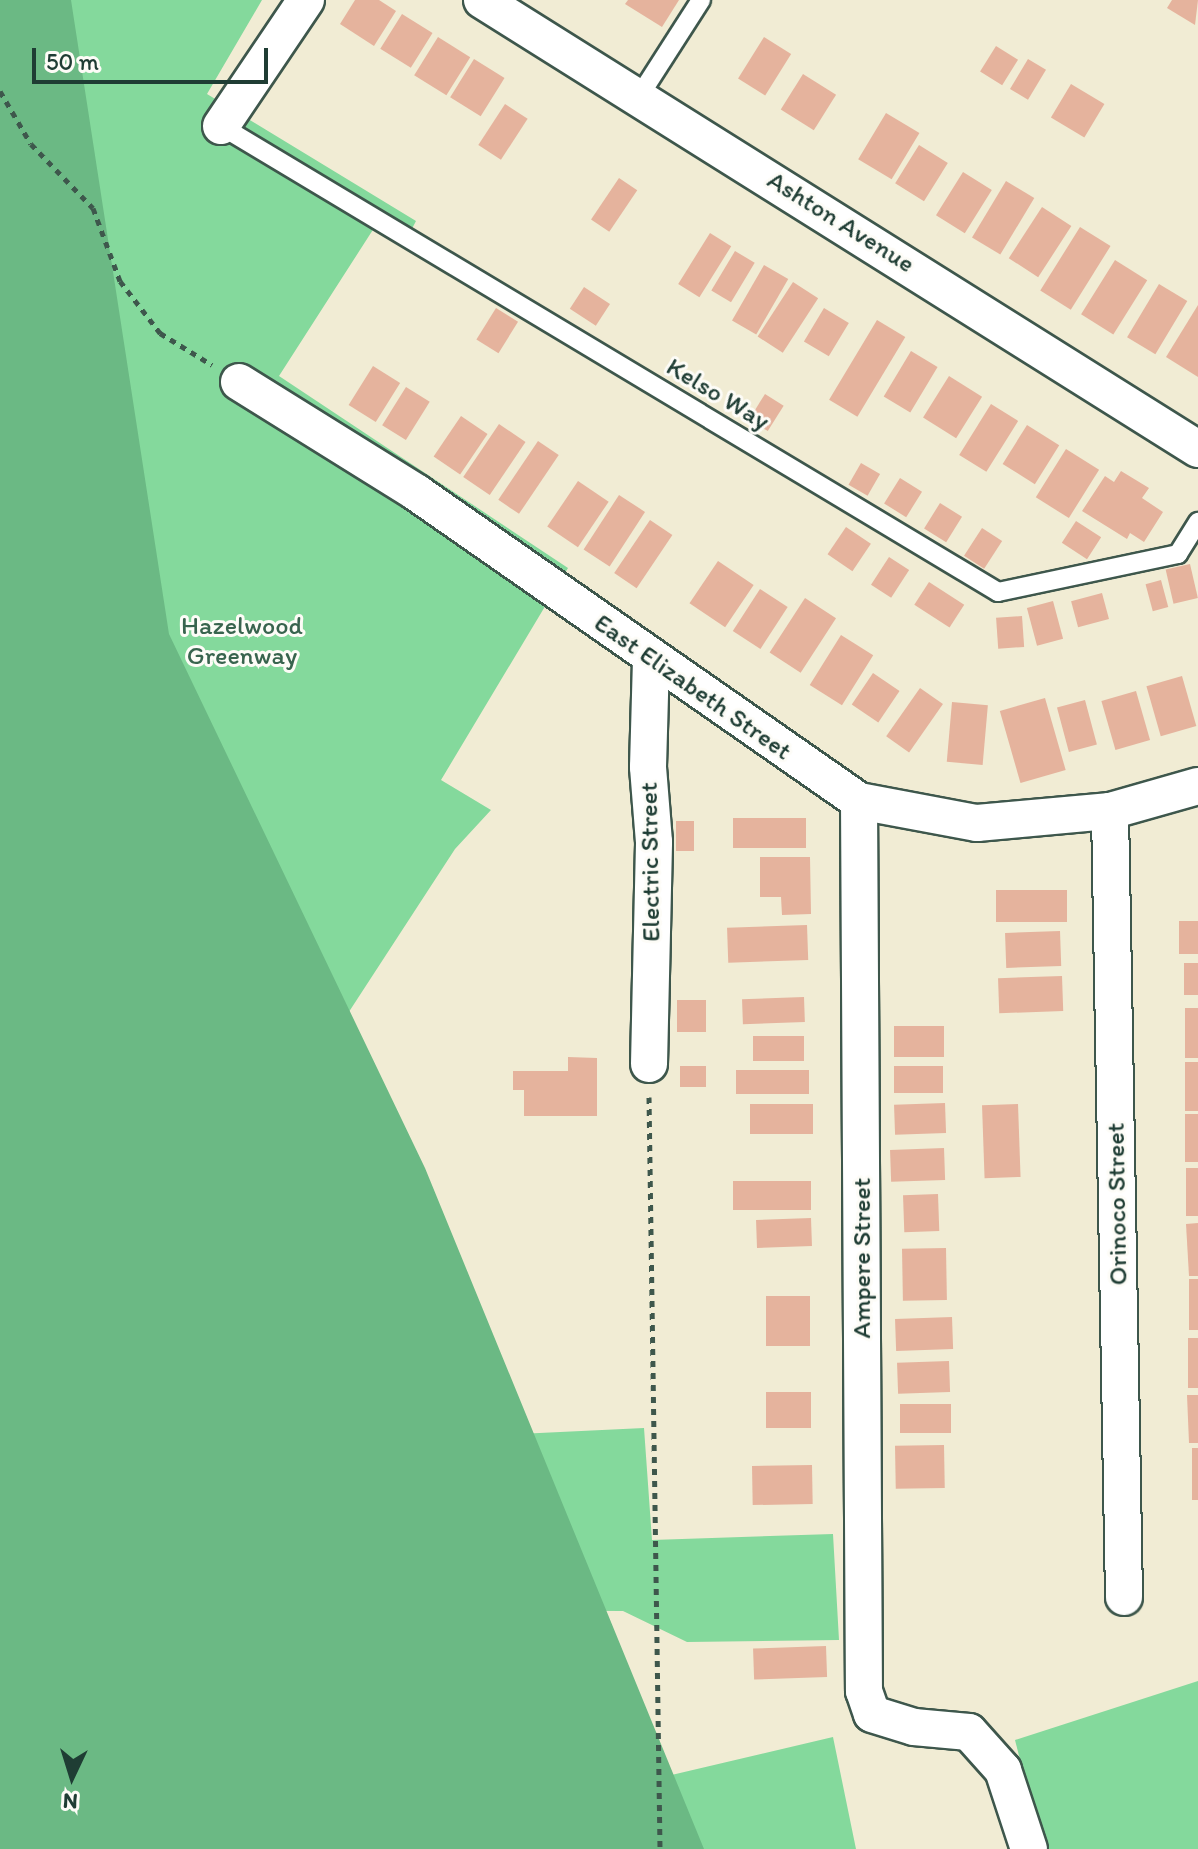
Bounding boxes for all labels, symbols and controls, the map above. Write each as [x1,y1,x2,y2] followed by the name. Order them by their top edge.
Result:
[36,32,272,82] scale bar
[46,47,99,76] text: 50 m
[762,165,920,279] street label: Ashton Avenue
[661,351,775,437] street label: Kelso Way
[589,608,797,766] street label: East Elizabeth Street
[181,610,303,672] park label: Hazelwood Greenway
[633,782,667,942] street label: Electric Street
[1100,1122,1134,1286] street label: Orinoco Street
[846,1178,878,1338] street label: Ampere Street
[32,1737,112,1817] north arrow
[62,1787,79,1815] text: N

